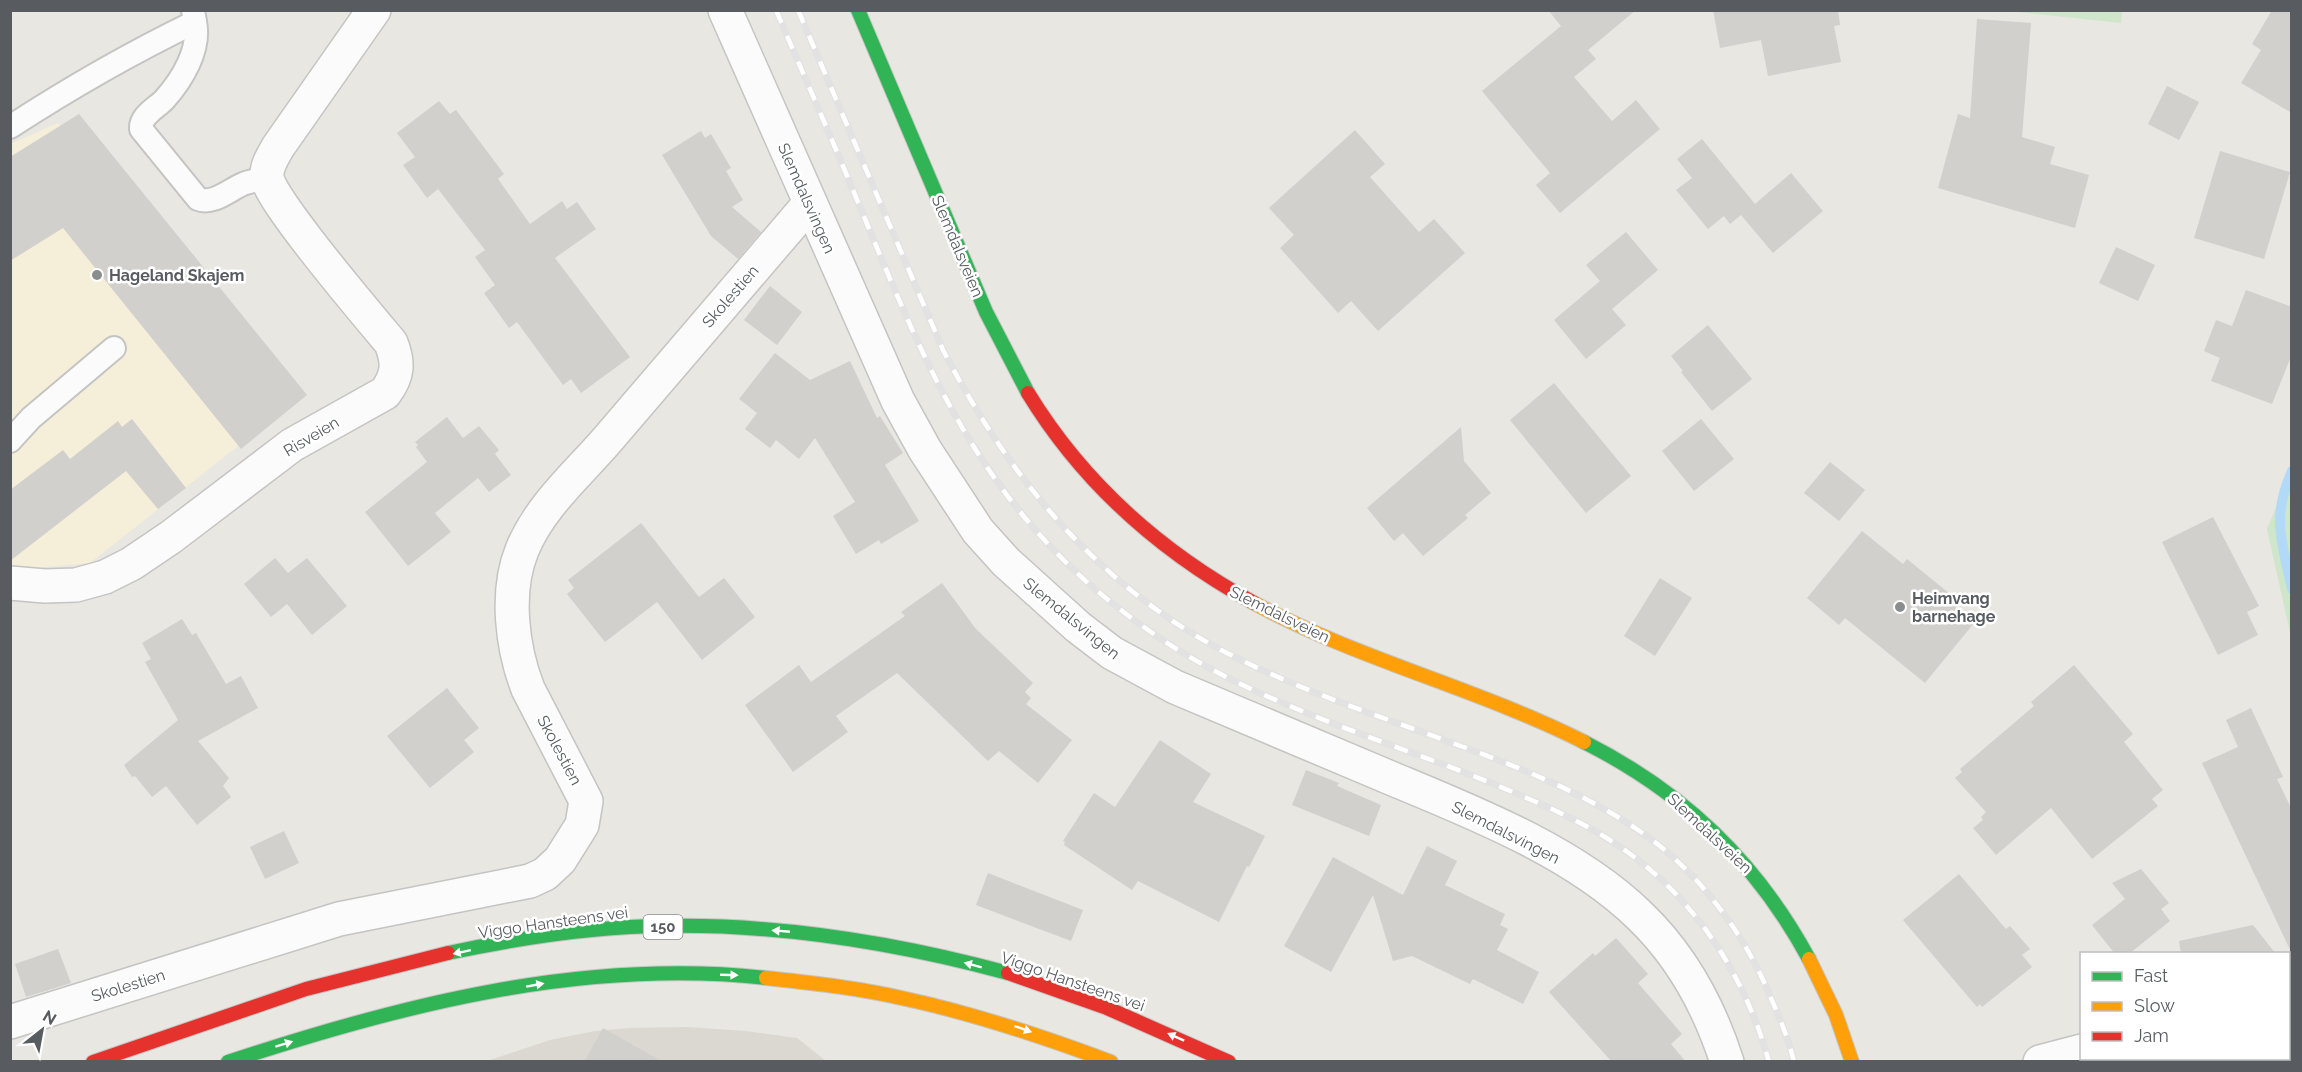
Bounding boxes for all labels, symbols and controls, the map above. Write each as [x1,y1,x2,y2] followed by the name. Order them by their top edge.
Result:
[774,140,839,256] street label: Slemdalsvingen
[928,193,988,300] street label: Slemdalsveien
[698,261,763,331] street label: Skolestien
[109,266,244,285] place label: Hageland Skajem
[90,268,104,282] marker: Hageland Skajem
[280,413,342,460] street label: Risveien
[1020,574,1124,663] street label: Slemdalsvingen
[1227,582,1333,647] street label: Slemdalsveien
[1912,589,1996,626] place label: Heimvang barnehage
[1893,600,1907,614] marker: Heimvang barnehage
[533,712,586,788] street label: Skolestien
[1663,789,1756,877] street label: Slemdalsveien
[1449,797,1563,868] street label: Slemdalsvingen
[477,903,629,942] street label: Viggo Hansteens vei
[644,915,682,939] road number: 150
[771,926,790,936] one-way arrow
[452,948,471,957] one-way arrow
[998,948,1147,1015] street label: Viggo Hansteens vei
[2080,952,2290,1060] legend
[963,959,982,969] one-way arrow
[89,965,167,1006] street label: Skolestien
[2134,965,2168,986] text: Fast
[720,971,739,980] one-way arrow
[525,980,544,989] one-way arrow
[2134,995,2175,1016] text: Slow
[12,1000,72,1060] north arrow
[39,1006,60,1029] text: N
[1015,1024,1033,1034] one-way arrow
[2134,1025,2169,1046] text: Jam
[1167,1032,1184,1041] one-way arrow
[275,1039,293,1048] one-way arrow

